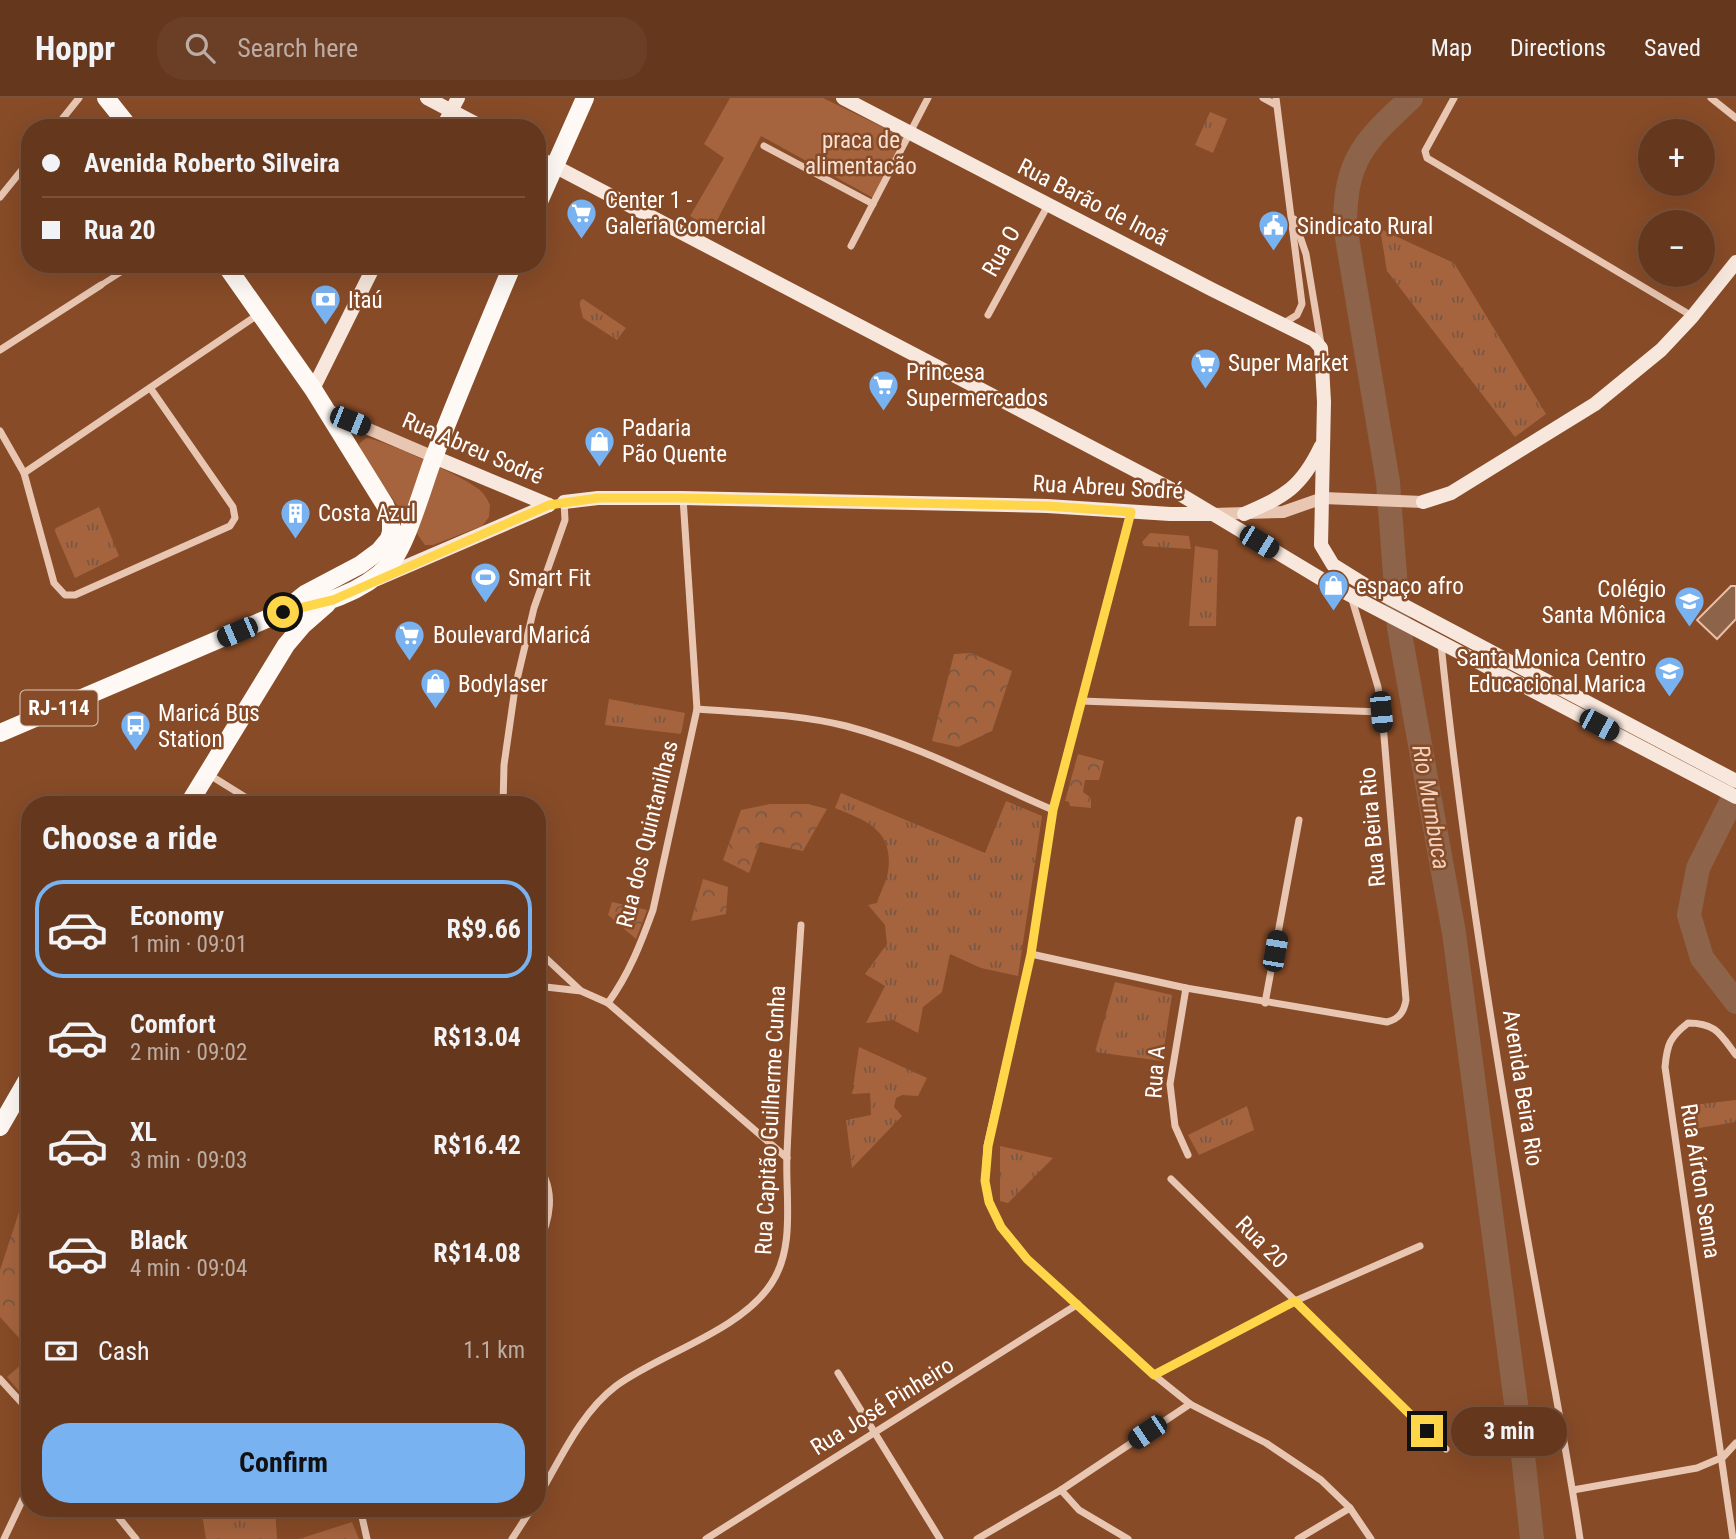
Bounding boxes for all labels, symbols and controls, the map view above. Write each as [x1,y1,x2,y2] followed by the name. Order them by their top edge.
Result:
[157,17,647,80] search box
[35,29,115,68] text: Hoppr
[181,29,219,67] icon: search
[237,33,358,63] text: Search here
[1431,34,1472,62] text: Map
[1510,34,1606,62] text: Directions
[1644,34,1701,62] text: Saved
[1638,119,1715,287] map controls
[1638,119,1715,196] button: +
[805,127,917,180] park label: praca de alimentacão
[84,148,340,178] text: Avenida Roberto Silveira
[1013,153,1172,252] street label: Rua Barão de Inoã
[605,187,766,240] place label: Center 1 - Galeria Comercial
[565,196,599,240] supermarket icon: Center 1 - Galeria Comercial
[1257,209,1291,253] public building icon: Sindicato Rural
[1638,210,1715,287] button: −
[1297,213,1433,240] place label: Sindicato Rural
[84,215,156,245] text: Rua 20
[977,221,1026,281] street label: Rua O
[308,283,342,327] bank icon: Itaú
[348,287,383,314] place label: Itaú
[1188,346,1222,390] supermarket icon: Super Market
[1228,350,1349,377] place label: Super Market
[906,359,1048,412] place label: Princesa Supermercados
[866,368,900,412] supermarket icon: Princesa Supermercados
[327,403,374,439] car
[398,407,547,490] street label: Rua Abreu Sodré
[622,415,727,468] place label: Padaria Pão Quente
[582,424,616,468] shop icon: Padaria Pão Quente
[1032,470,1184,505] street label: Rua Abreu Sodré
[278,496,312,540] building icon: Costa Azul
[318,500,416,527] place label: Costa Azul
[1236,522,1283,562] car
[468,561,502,605] sports icon: Smart Fit
[508,565,591,592] place label: Smart Fit
[1316,569,1350,613] shop icon: espaço afro
[1356,573,1464,600] place label: espaço afro
[1542,576,1666,629] place label: Colégio Santa Mônica
[1672,585,1706,629] school or university icon: Colégio Santa Mônica
[267,596,299,628] route start
[214,614,261,650] car
[393,618,427,662] supermarket icon: Boulevard Maricá
[433,622,591,649] place label: Boulevard Maricá
[1456,645,1646,698] place label: Santa Monica Centro Educacional Marica
[1652,654,1686,698] school or university icon: Santa Monica Centro Educacional Marica
[418,667,452,711] shop icon: Bodylaser
[458,671,548,698] place label: Bodylaser
[20,690,98,726] road number: RJ-114
[1369,690,1394,734] car
[158,700,260,753] place label: Maricá Bus Station
[1576,706,1623,744] car
[118,709,152,753] bus stop icon: Maricá Bus Station
[611,738,684,930] street label: Rua dos Quintanilhas
[1406,743,1456,871] water label: Rio Mumbuca
[1354,766,1391,888] street label: Rua Beira Rio
[42,819,217,857] text: Choose a ride
[46,898,109,961] icon: car
[130,901,224,931] text: Economy
[447,914,521,944] text: R$9.66
[1262,928,1289,974] car
[130,931,247,958] text: 1 min · 09:01
[750,985,791,1256] street label: Rua Capitão Guilherme Cunha
[46,1006,109,1069] icon: car
[1497,1008,1548,1168] street label: Avenida Beira Rio
[130,1009,216,1039] text: Comfort
[433,1022,521,1052] text: R$13.04
[130,1039,247,1066] text: 2 min · 09:02
[1140,1045,1171,1099] street label: Rua A
[1675,1102,1726,1260] street label: Rua Aírton Senna
[46,1114,109,1177] icon: car
[130,1117,157,1147] text: XL
[433,1130,521,1160] text: R$16.42
[130,1147,247,1174] text: 3 min · 09:03
[1230,1211,1293,1274] street label: Rua 20
[46,1222,109,1285] icon: car
[130,1225,188,1255] text: Black
[433,1238,521,1268] text: R$14.08
[130,1255,247,1282] text: 4 min · 09:04
[42,1332,80,1370] icon: cash
[98,1336,150,1366] text: Cash
[463,1337,525,1364] text: 1.1 km
[806,1352,959,1461] street label: Rua José Pinheiro
[1452,1406,1567,1456] callout: 3 min
[1124,1412,1171,1452] car
[1411,1415,1443,1447] route end
[1483,1418,1535,1445] text: 3 min
[42,1423,525,1503] button: Confirm

